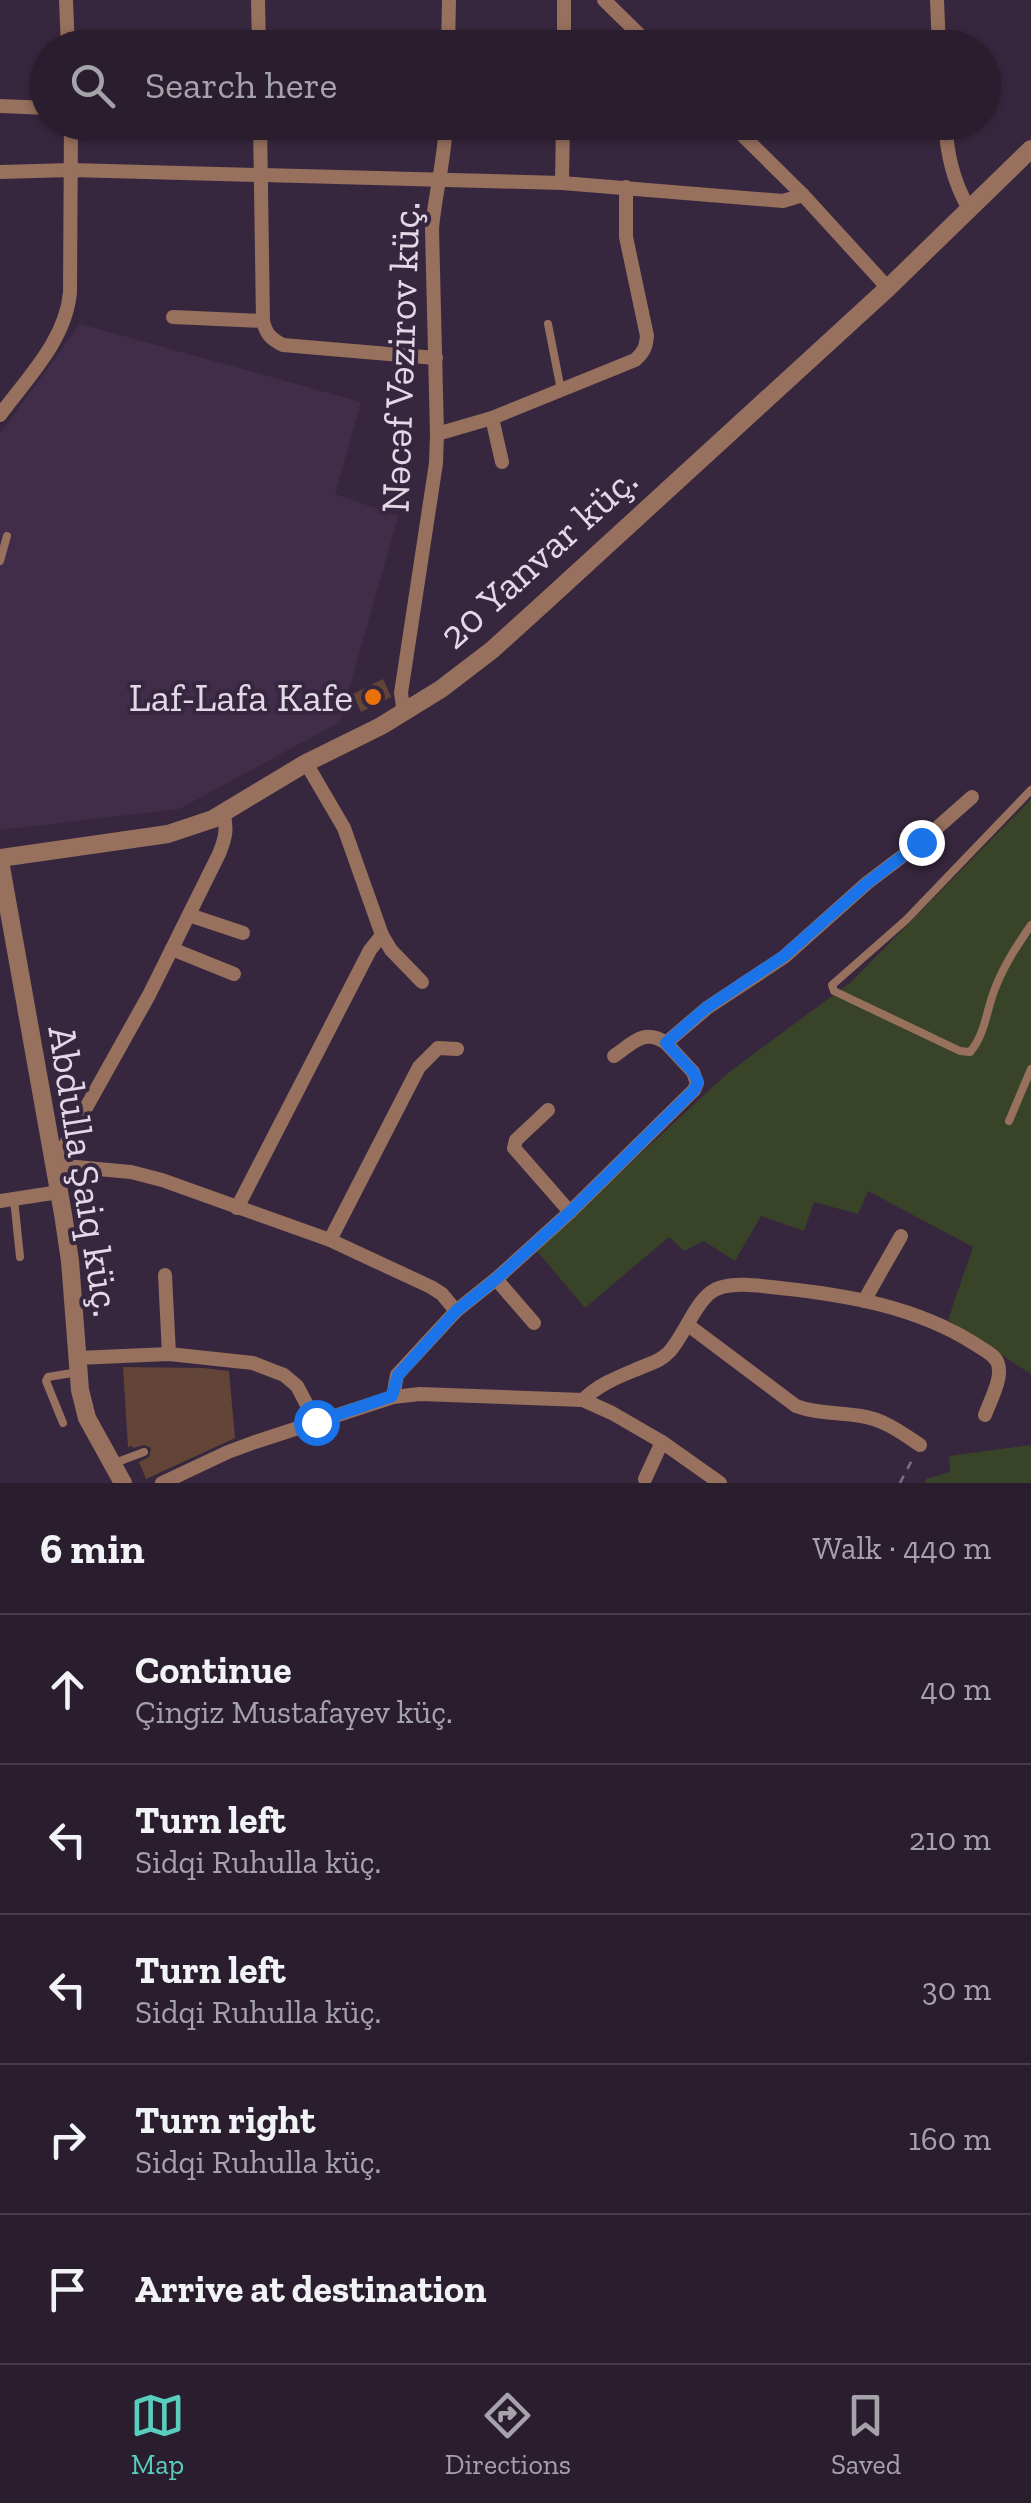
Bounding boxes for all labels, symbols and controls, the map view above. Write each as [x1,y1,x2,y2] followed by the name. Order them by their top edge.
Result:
[30,30,1001,140] search box
[65,58,120,113] icon: search
[145,62,337,108] text: Search here
[371,200,429,514] street label: Nəcəf Vəzirov küç.
[429,456,647,658] street label: 20 Yanvar küç.
[129,673,353,721] place label: Laf-Lafa Kafe
[362,686,384,708] marker: Laf-Lafa Kafe
[899,820,945,866] route end
[38,1022,132,1320] street label: Abdulla Şaiq küç.
[294,1400,340,1446] route start
[40,1523,145,1574] text: 6 min
[813,1529,991,1567] text: Walk · 440 m
[135,1647,292,1693] text: Continue
[40,1662,95,1717] icon: ahead
[920,1670,991,1708] text: 40 m
[135,1693,453,1731] text: Çingiz Mustafayev küç.
[135,1797,286,1843] text: Turn left
[40,1812,95,1867] icon: left
[909,1820,991,1858] text: 210 m
[135,1843,381,1881] text: Sidqi Ruhulla küç.
[135,1947,286,1993] text: Turn left
[40,1962,95,2017] icon: left
[922,1970,991,2008] text: 30 m
[135,1993,381,2031] text: Sidqi Ruhulla küç.
[135,2097,315,2143] text: Turn right
[40,2112,95,2167] icon: right
[908,2120,991,2158] text: 160 m
[135,2143,381,2181] text: Sidqi Ruhulla küç.
[40,2262,95,2317] icon: arrive
[135,2266,486,2312] text: Arrive at destination
[130,2388,185,2481] tab: Map
[445,2388,571,2481] tab: Directions
[831,2388,901,2481] tab: Saved

